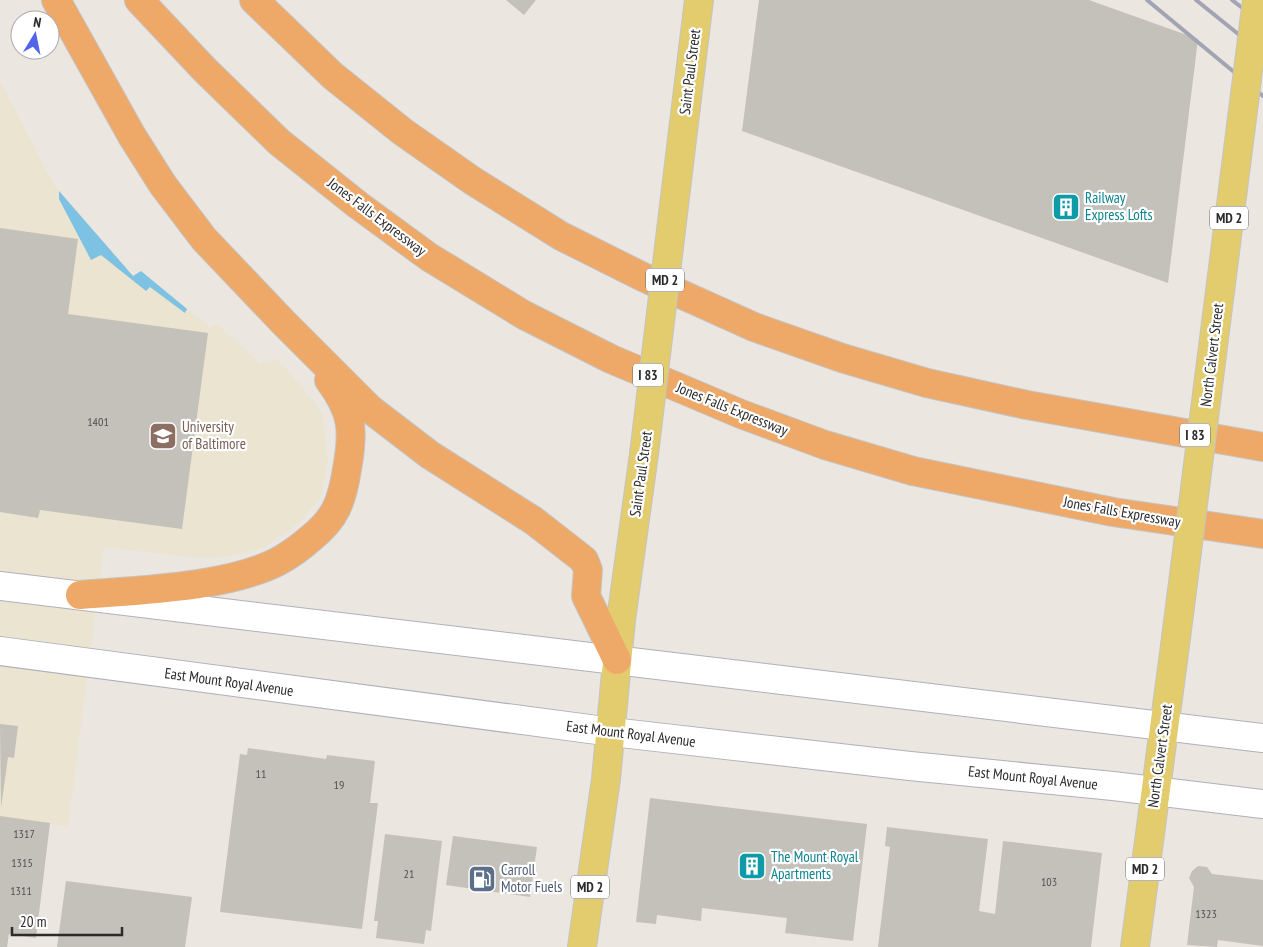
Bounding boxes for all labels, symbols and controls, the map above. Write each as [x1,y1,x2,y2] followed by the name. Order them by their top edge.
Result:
[10,10,60,60] north arrow
[32,13,43,32] text: N
[675,28,704,116] street label: Saint Paul Street
[323,173,431,260] street label: Jones Falls Expressway
[1085,188,1153,224] place label: Railway Express Lofts
[1051,192,1081,222] building icon: Railway Express Lofts
[1210,207,1248,230] road number: MD 2
[646,268,684,292] road number: MD 2
[1196,302,1227,408] street label: North Calvert Street
[633,364,663,386] road number: I 83
[673,377,791,440] street label: Jones Falls Expressway
[87,414,109,429] house number: 1401
[182,417,246,453] place label: University of Baltimore
[148,421,178,451] school or university icon: University of Baltimore
[1180,424,1210,446] road number: I 83
[625,430,656,518] street label: Saint Paul Street
[1061,492,1183,531] street label: Jones Falls Expressway
[163,663,295,700] street label: East Mount Royal Avenue
[1143,703,1176,809] street label: North Calvert Street
[565,716,697,751] street label: East Mount Royal Avenue
[967,761,1099,794] street label: East Mount Royal Avenue
[256,766,266,781] house number: 11
[334,777,344,792] house number: 19
[13,826,35,841] house number: 1317
[771,847,859,883] place label: The Mount Royal Apartments
[737,851,767,881] building icon: The Mount Royal Apartments
[11,855,33,870] house number: 1315
[1126,858,1164,881] road number: MD 2
[501,860,562,896] place label: Carroll Motor Fuels
[467,864,497,894] fuel station icon: Carroll Motor Fuels
[404,866,414,881] house number: 21
[1041,874,1057,889] house number: 103
[571,876,609,899] road number: MD 2
[10,883,32,898] house number: 1311
[12,904,122,936] scale bar
[1195,906,1217,921] house number: 1323
[20,912,46,931] text: 20 m

